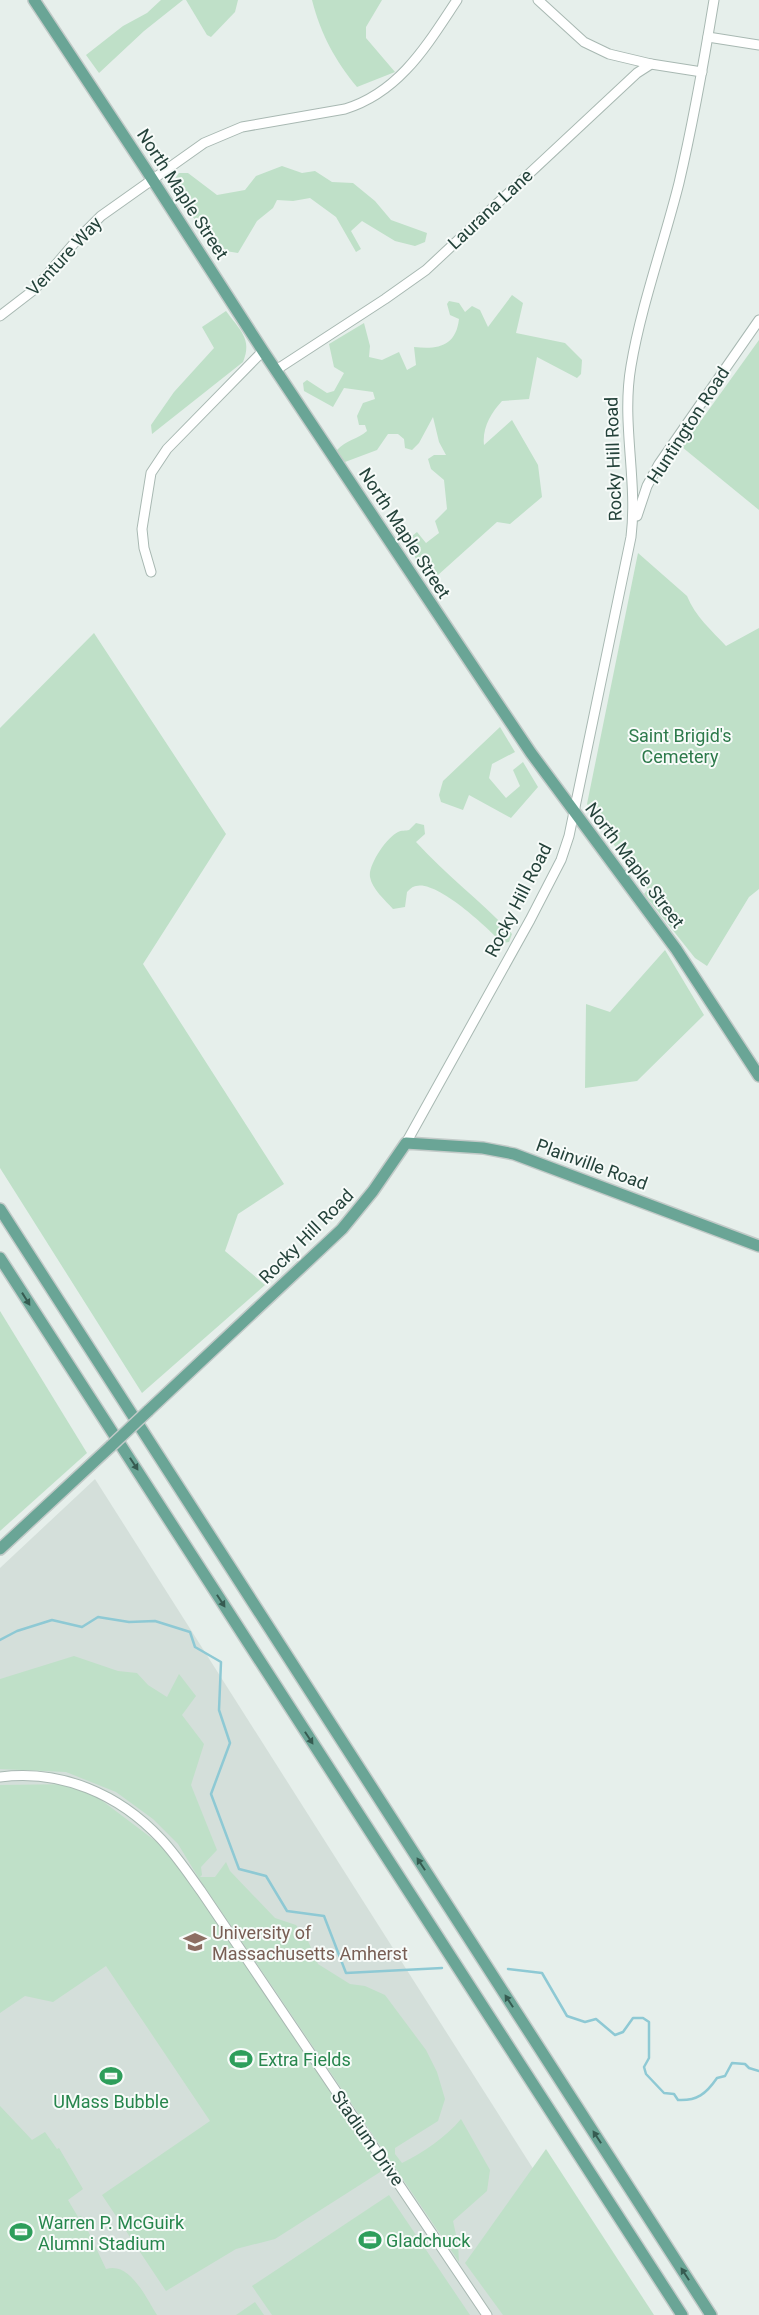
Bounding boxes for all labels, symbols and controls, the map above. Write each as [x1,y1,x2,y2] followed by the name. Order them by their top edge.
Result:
[133,125,233,263] street label: North Maple Street
[443,164,537,254] street label: Laurana Lane
[22,212,106,300] street label: Venture Way
[643,363,733,487] street label: Huntington Road
[600,396,626,522] street label: Rocky Hill Road
[355,464,455,602] street label: North Maple Street
[628,725,732,767] park label: Saint Brigid's Cemetery
[581,798,689,932] street label: North Maple Street
[480,840,556,960] street label: Rocky Hill Road
[533,1134,651,1194] street label: Plainville Road
[255,1185,357,1287] street label: Rocky Hill Road
[22,1292,31,1306] one-way arrow
[129,1458,139,1471] one-way arrow
[217,1595,226,1608] one-way arrow
[304,1732,314,1745] one-way arrow
[416,1857,426,1871] one-way arrow
[212,1922,408,1964] place label: University of Massachusetts Amherst
[182,1929,208,1955] school or university icon: University of Massachusetts Amherst
[504,1994,514,2007] one-way arrow
[228,2046,254,2072] sports icon: Extra Fields
[258,2049,351,2070] place label: Extra Fields
[98,2063,124,2089] sports icon: UMass Bubble
[327,2086,409,2190] street label: Stadium Drive
[53,2091,169,2112] place label: UMass Bubble
[592,2131,602,2144] one-way arrow
[38,2212,185,2254] place label: Warren P. McGuirk Alumni Stadium
[8,2219,34,2245] sports icon: Warren P. McGuirk Alumni Stadium
[357,2227,383,2253] sports icon: Gladchuck
[386,2230,471,2251] place label: Gladchuck
[680,2267,690,2281] one-way arrow

